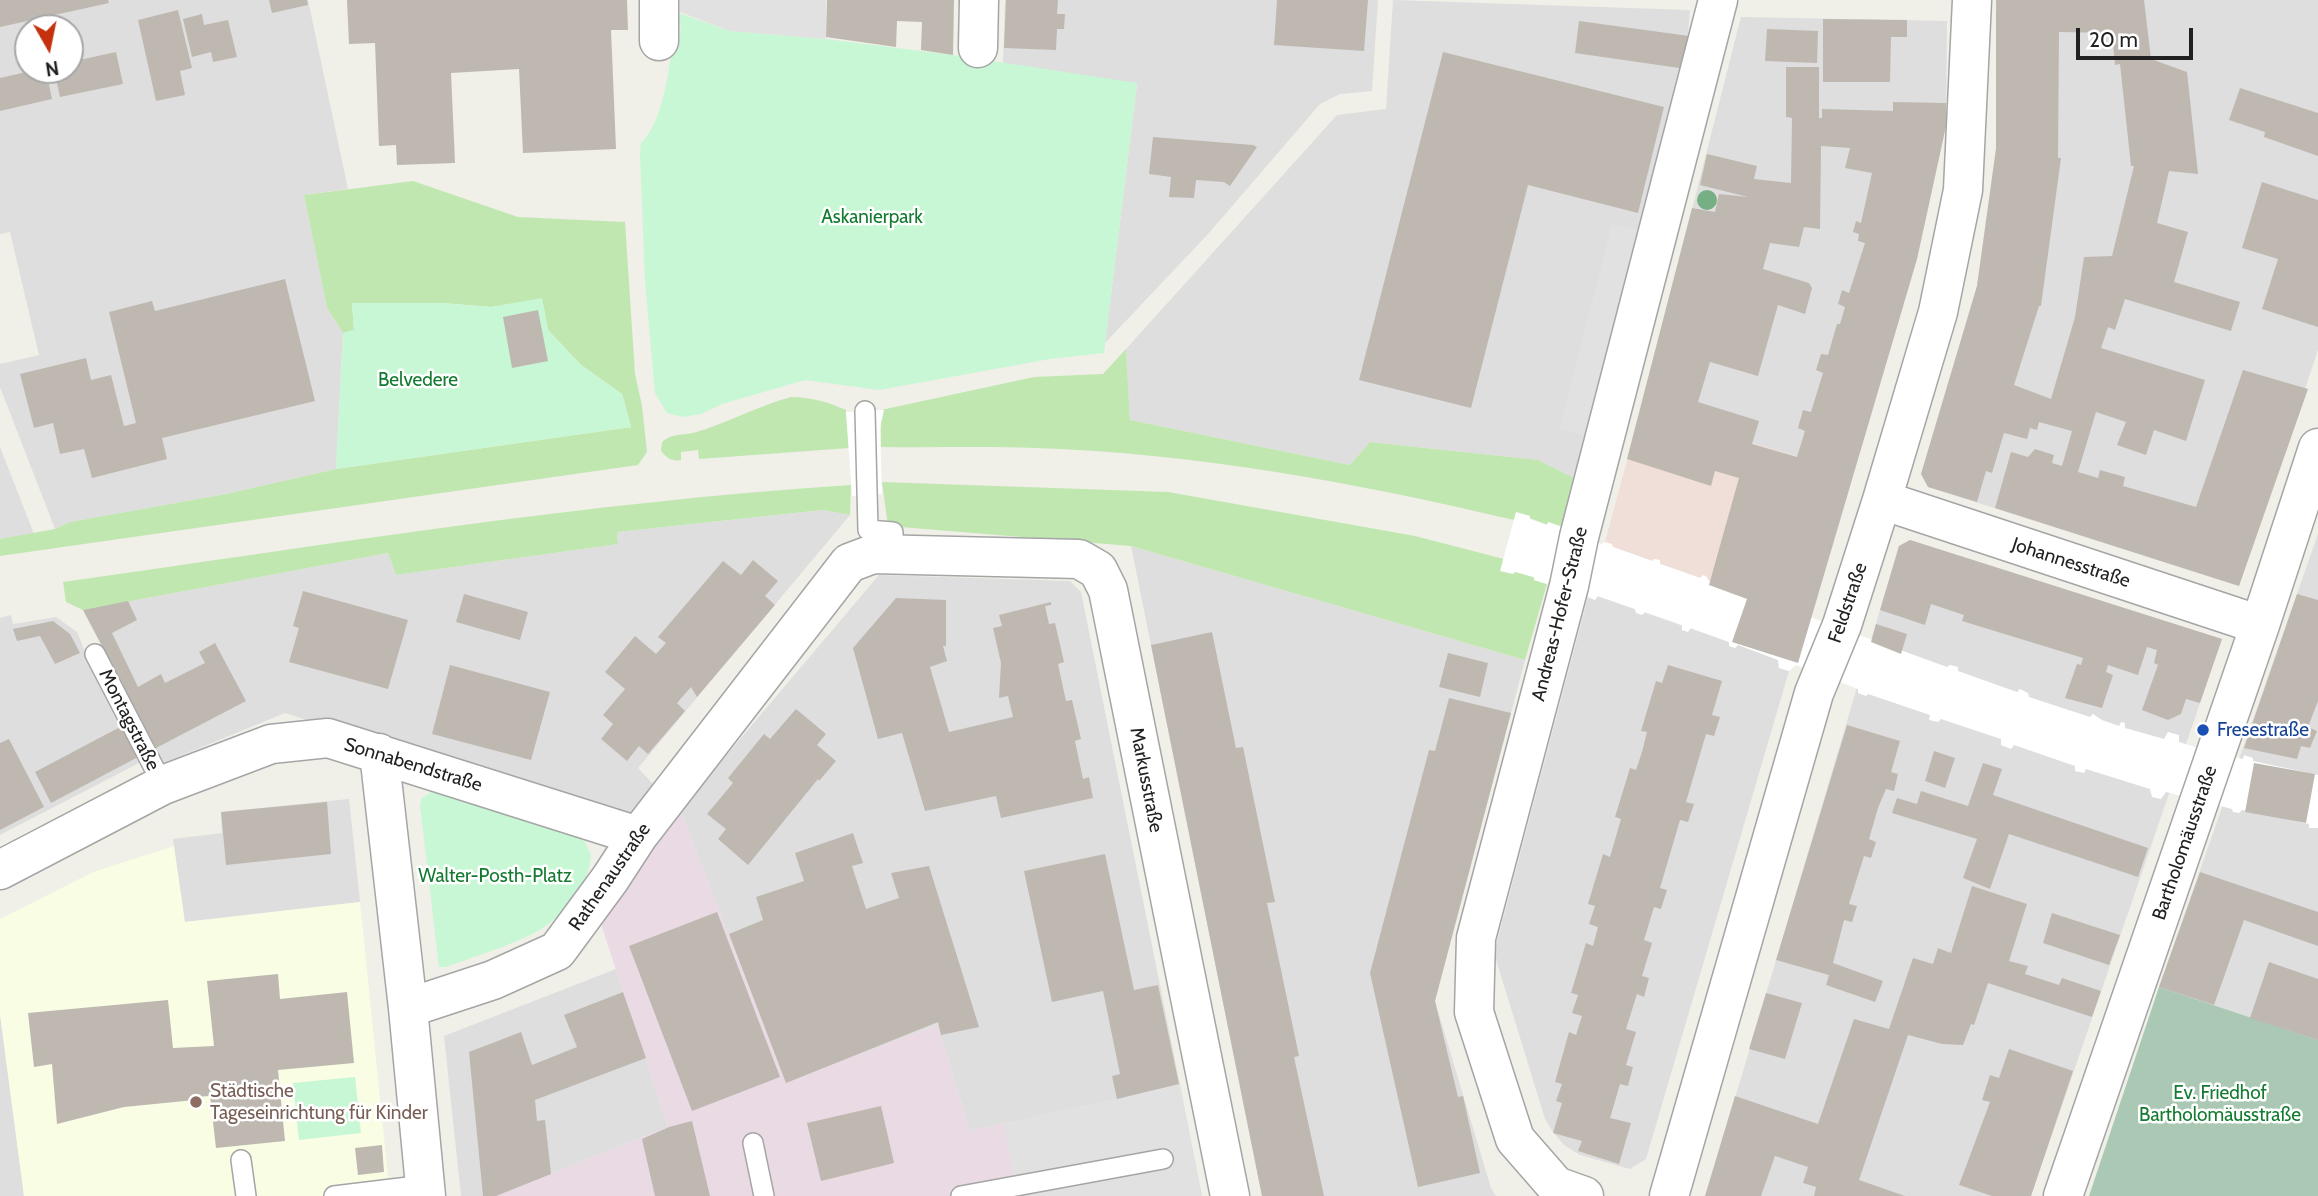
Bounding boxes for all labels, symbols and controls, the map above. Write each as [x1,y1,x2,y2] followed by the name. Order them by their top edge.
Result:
[14,14,84,84] north arrow
[2080,14,2197,58] scale bar
[2089,27,2138,52] text: 20 m
[44,56,60,81] text: N
[821,206,923,228] park label: Askanierpark
[378,369,458,391] park label: Belvedere
[1527,524,1593,704] street label: Andreas-Hofer-Straße
[2009,533,2133,593] street label: Johannesstraße
[1824,560,1872,646] street label: Feldstraße
[94,665,164,775] street label: Montagstraße
[2217,719,2309,741] place label: Fresestraße
[2195,722,2211,738] marker: Fresestraße
[1125,725,1167,835] street label: Markusstraße
[341,733,485,797] street label: Sonnabendstraße
[2148,763,2222,923] street label: Bartholomäusstraße
[564,819,656,935] street label: Rathenaustraße
[418,865,572,887] park label: Walter-Posth-Platz
[210,1080,428,1124] place label: Städtische Tageseinrichtung für Kinder
[2139,1082,2301,1126] park label: Ev. Friedhof Bartholomäusstraße
[188,1094,204,1110] marker: Städtische Tageseinrichtung für Kinder

